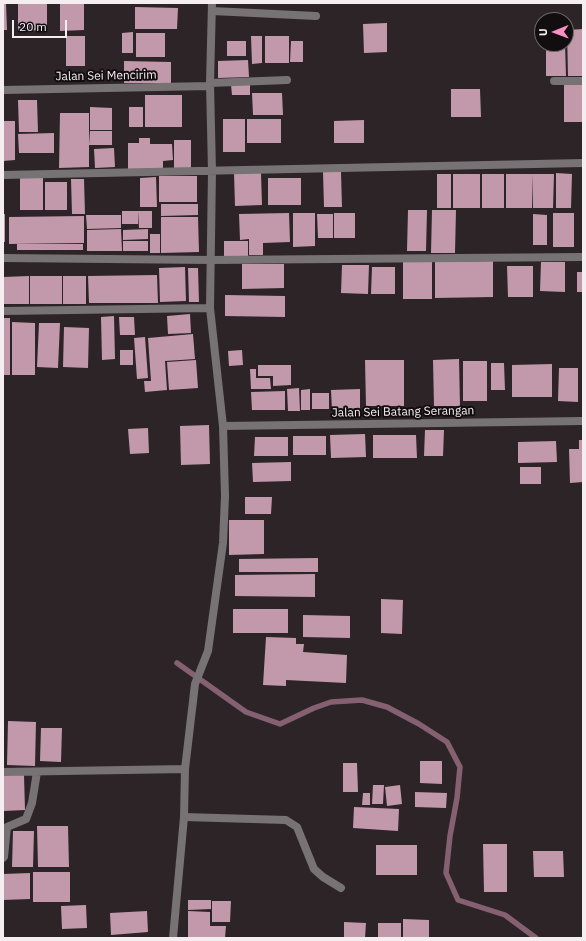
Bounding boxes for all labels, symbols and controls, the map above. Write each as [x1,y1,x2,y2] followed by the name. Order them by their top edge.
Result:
[14,12,69,38] scale bar
[534,12,574,52] north arrow
[19,19,47,34] text: 20 m
[536,28,550,36] text: U
[55,68,157,84] street label: Jalan Sei Mencirim
[332,404,474,420] street label: Jalan Sei Batang Serangan

